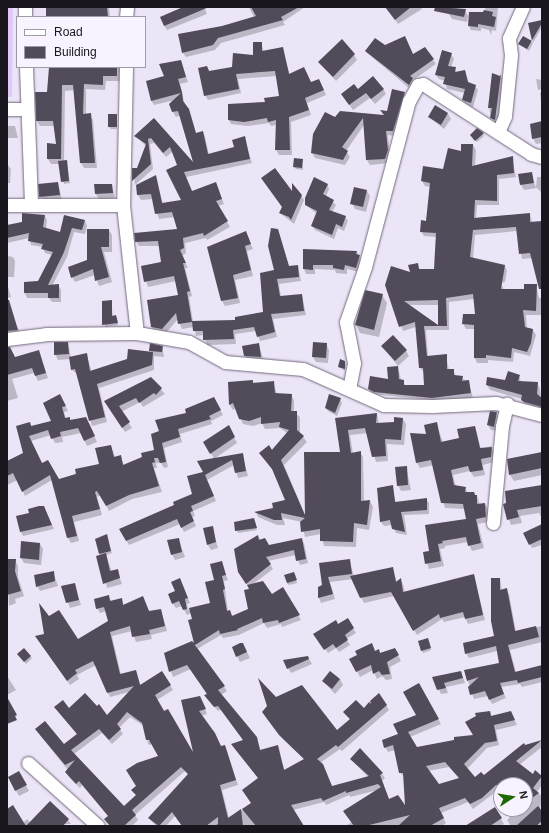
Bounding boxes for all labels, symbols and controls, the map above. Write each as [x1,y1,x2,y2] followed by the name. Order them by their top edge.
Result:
[16,16,146,68] legend
[54,25,83,39] text: Road
[54,45,97,59] text: Building
[493,777,533,817] north arrow
[517,790,530,800] text: N

